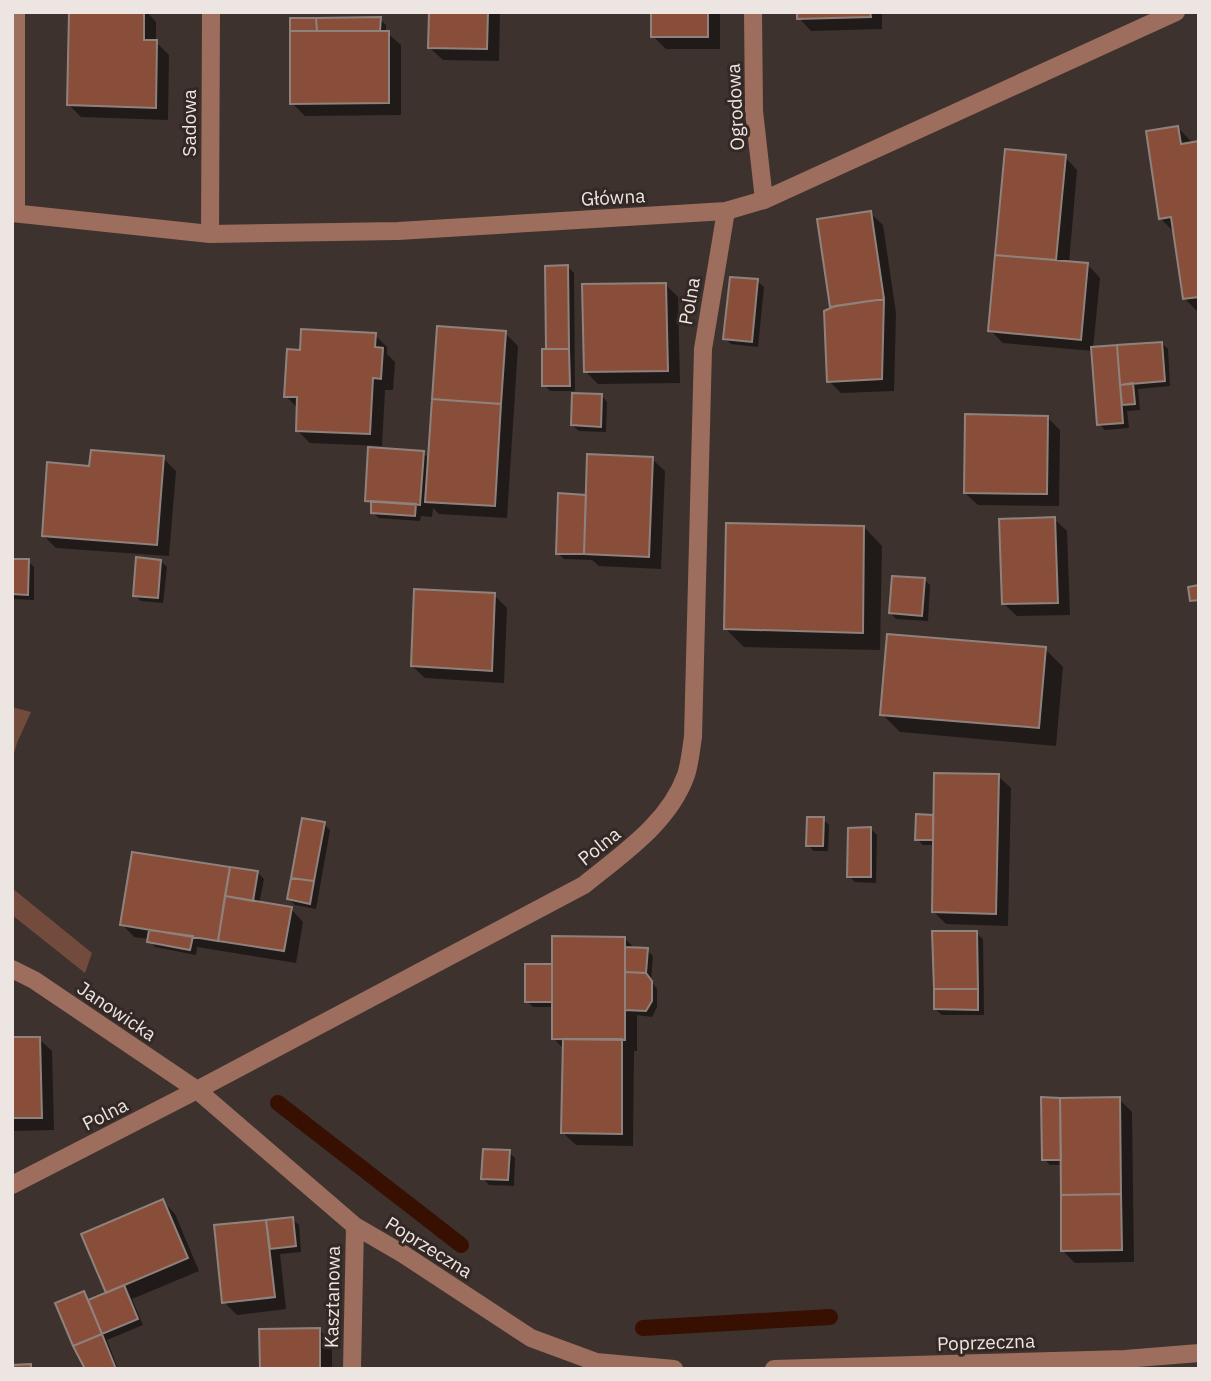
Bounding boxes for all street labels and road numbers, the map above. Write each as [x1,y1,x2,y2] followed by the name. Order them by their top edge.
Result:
[721,63,749,151] street label: Ogrodowa
[177,89,201,157] street label: Sadowa
[580,183,646,211] street label: Główna
[673,275,705,327] street label: Polna
[573,822,625,870] street label: Polna
[73,976,161,1046] street label: Janowicka
[78,1092,132,1136] street label: Polna
[381,1211,477,1283] street label: Poprzeczna
[319,1246,345,1348] street label: Kasztanowa
[937,1328,1035,1356] street label: Poprzeczna

